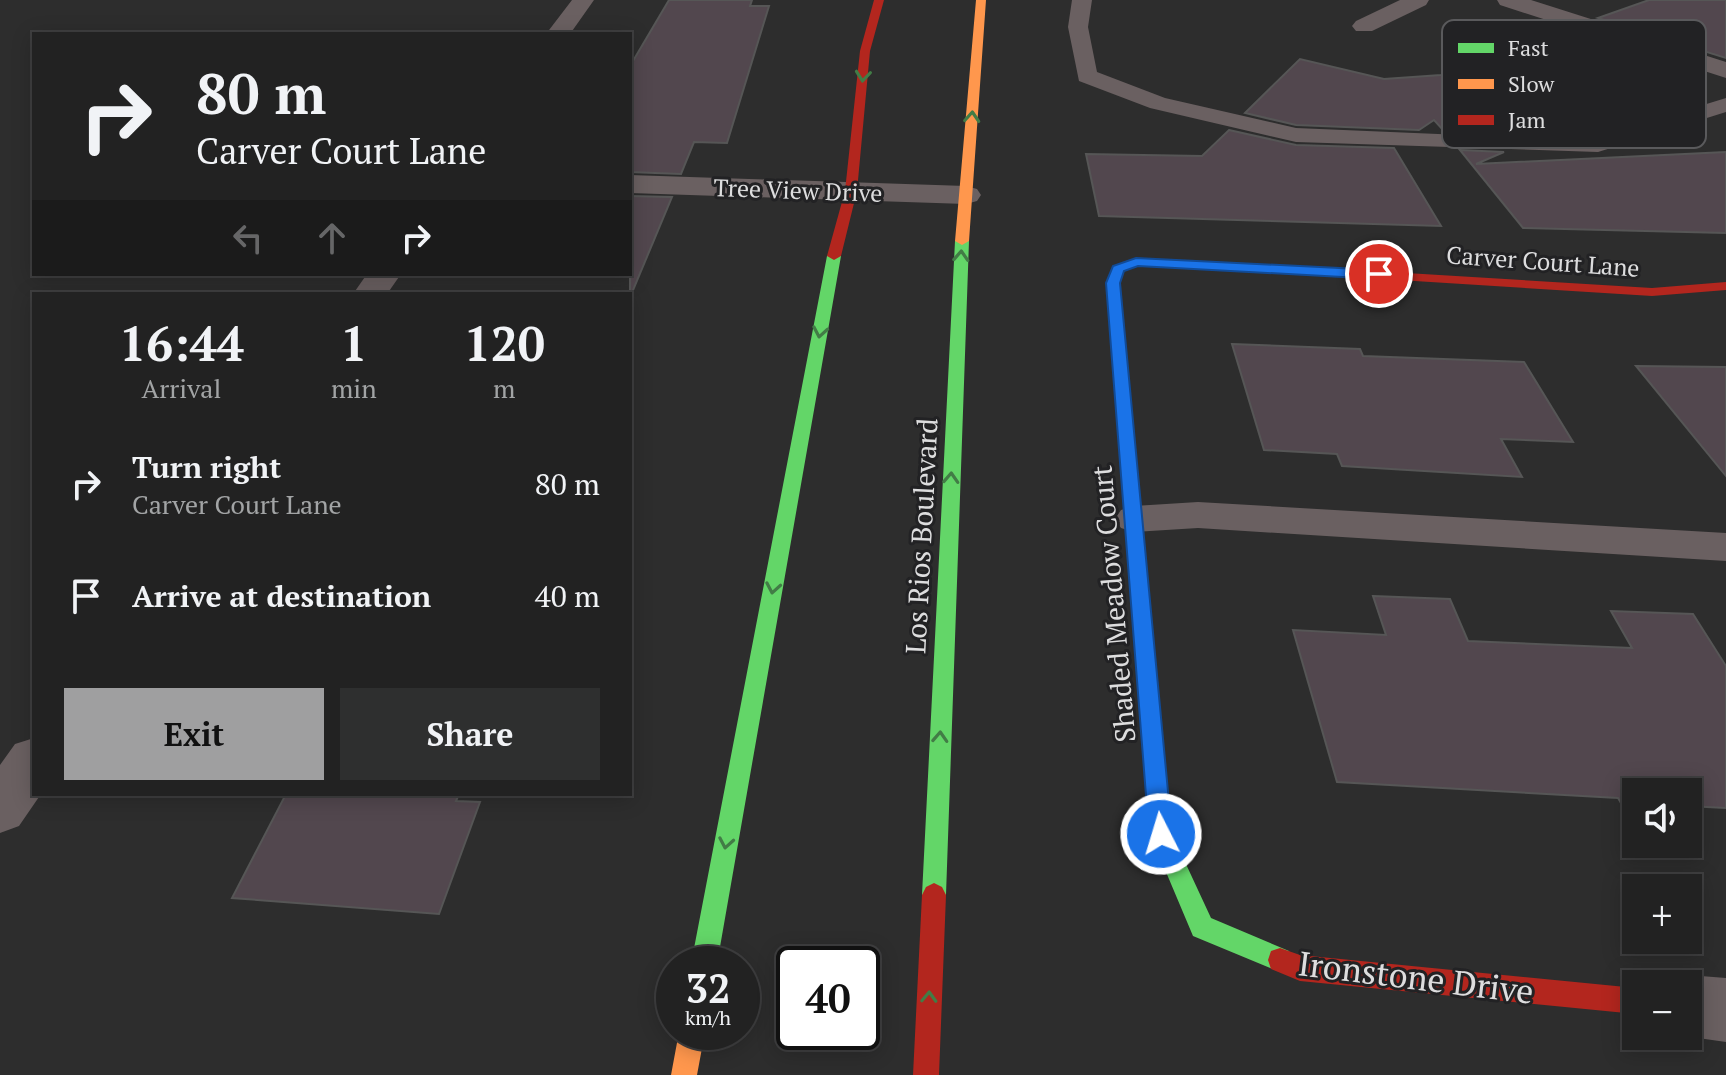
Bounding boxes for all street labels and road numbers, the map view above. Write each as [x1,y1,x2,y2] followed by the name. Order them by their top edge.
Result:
[713,171,883,209] street label: Tree View Drive
[1445,238,1641,284] street label: Carver Court Lane
[896,417,946,655] street label: Los Rios Boulevard
[1082,463,1144,744] street label: Shaded Meadow Court
[1296,940,1536,1014] street label: Ironstone Drive

